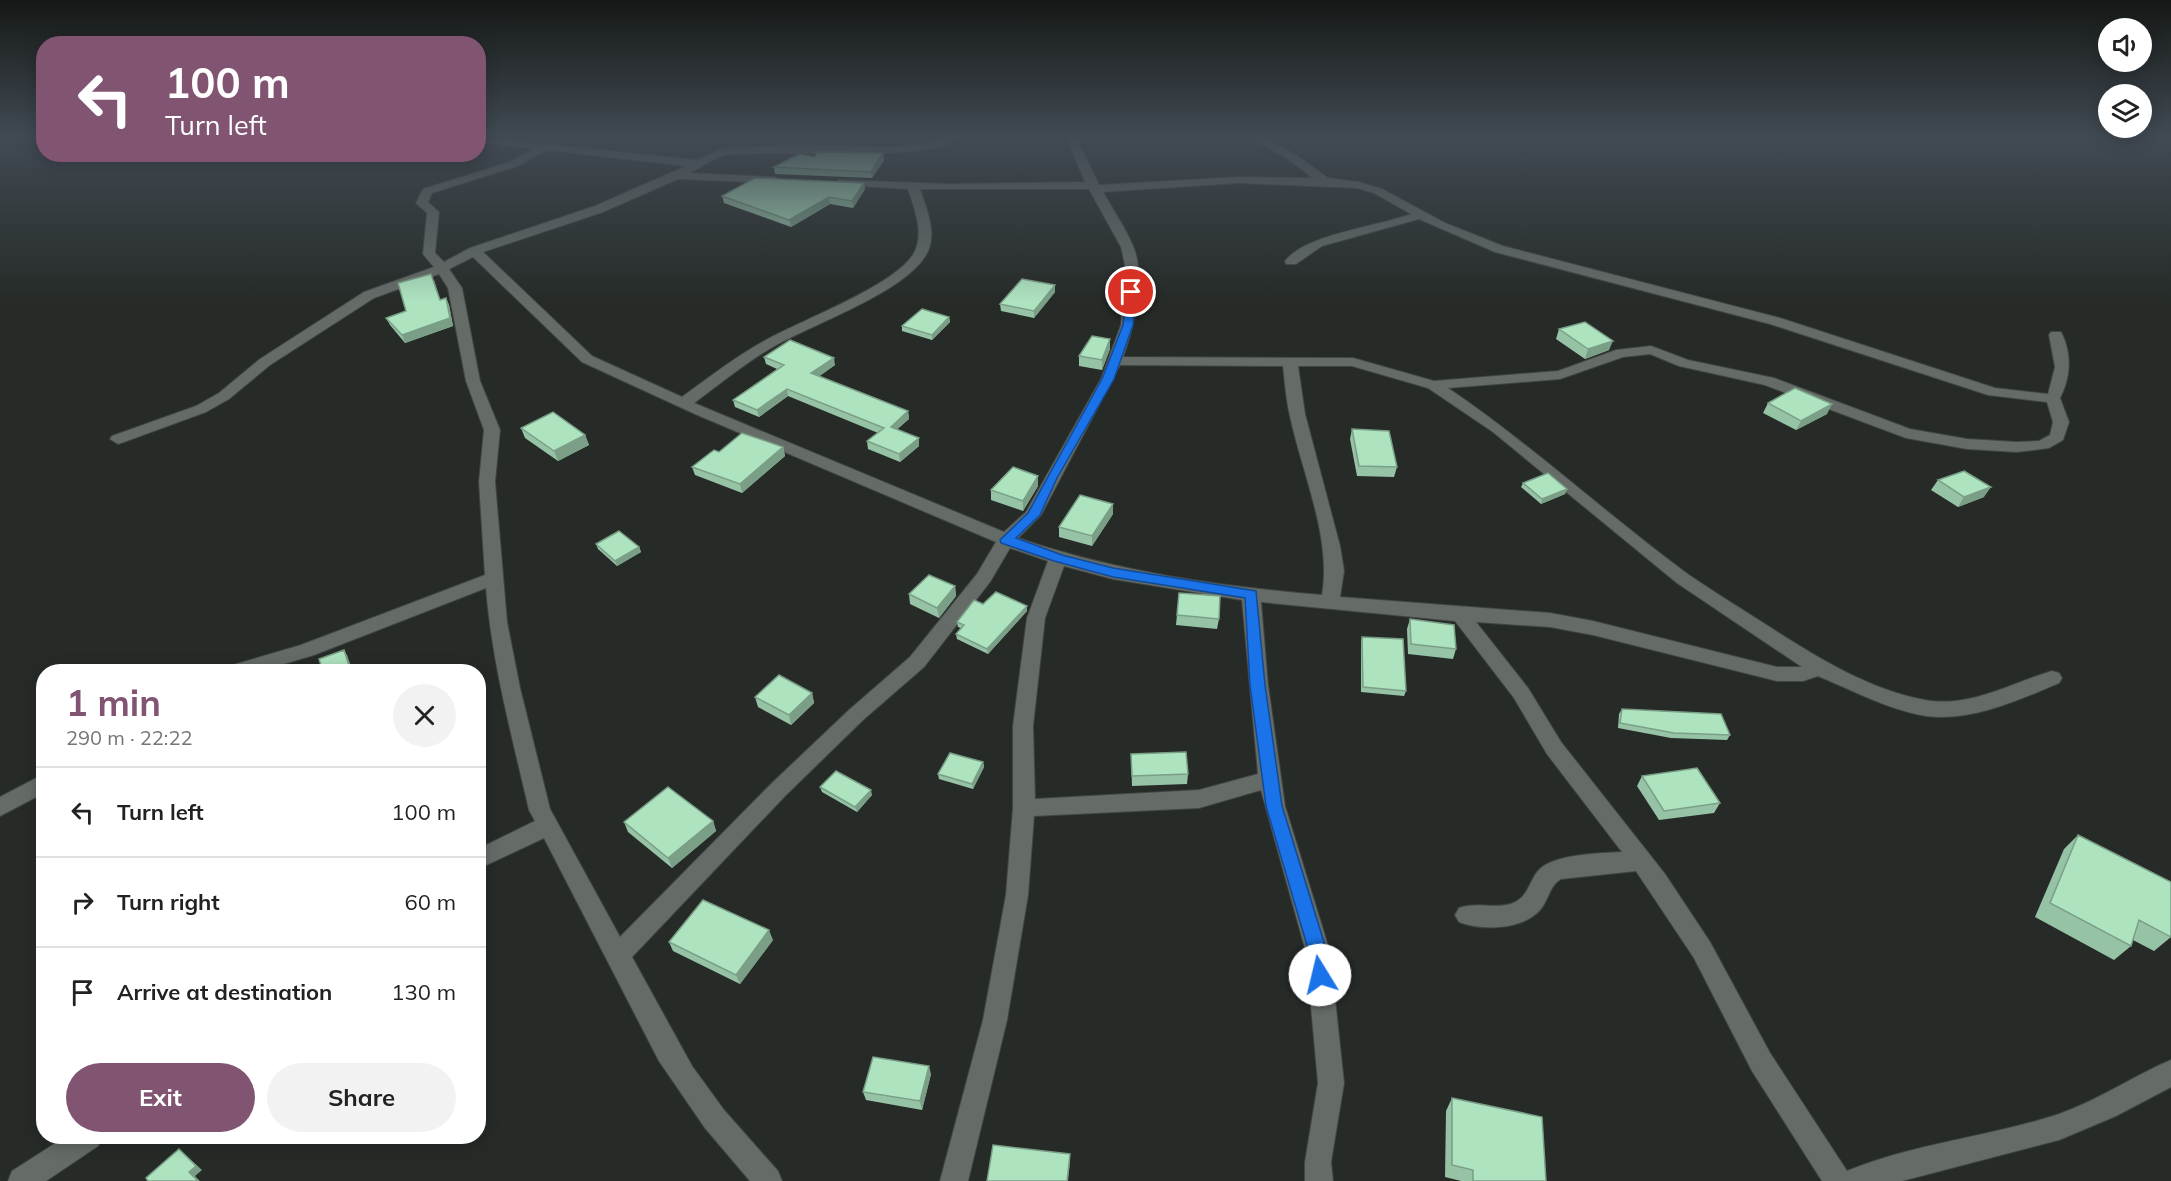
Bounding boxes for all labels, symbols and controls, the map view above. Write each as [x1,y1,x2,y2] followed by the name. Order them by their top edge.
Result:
[2098,18,2152,138] map controls
[2098,18,2152,72] button: sound
[165,56,290,109] text: 100 m
[66,60,144,138] icon: left
[2098,84,2152,138] button: layers
[165,108,267,142] text: Turn left
[1105,266,1156,317] pin
[1114,275,1147,308] icon: arrive
[66,680,161,725] text: 1 min
[393,684,456,747] button: close
[66,725,192,750] text: 290 m · 22:22
[66,796,99,829] icon: left
[117,798,204,826] text: Turn left
[391,798,456,826] text: 100 m
[66,886,99,919] icon: right
[117,888,220,916] text: Turn right
[405,888,456,916] text: 60 m
[1288,943,1352,1007] position arrow
[66,976,99,1009] icon: arrive
[117,978,332,1006] text: Arrive at destination
[391,978,456,1006] text: 130 m
[66,1063,255,1132] button: Exit
[267,1063,456,1132] button: Share

